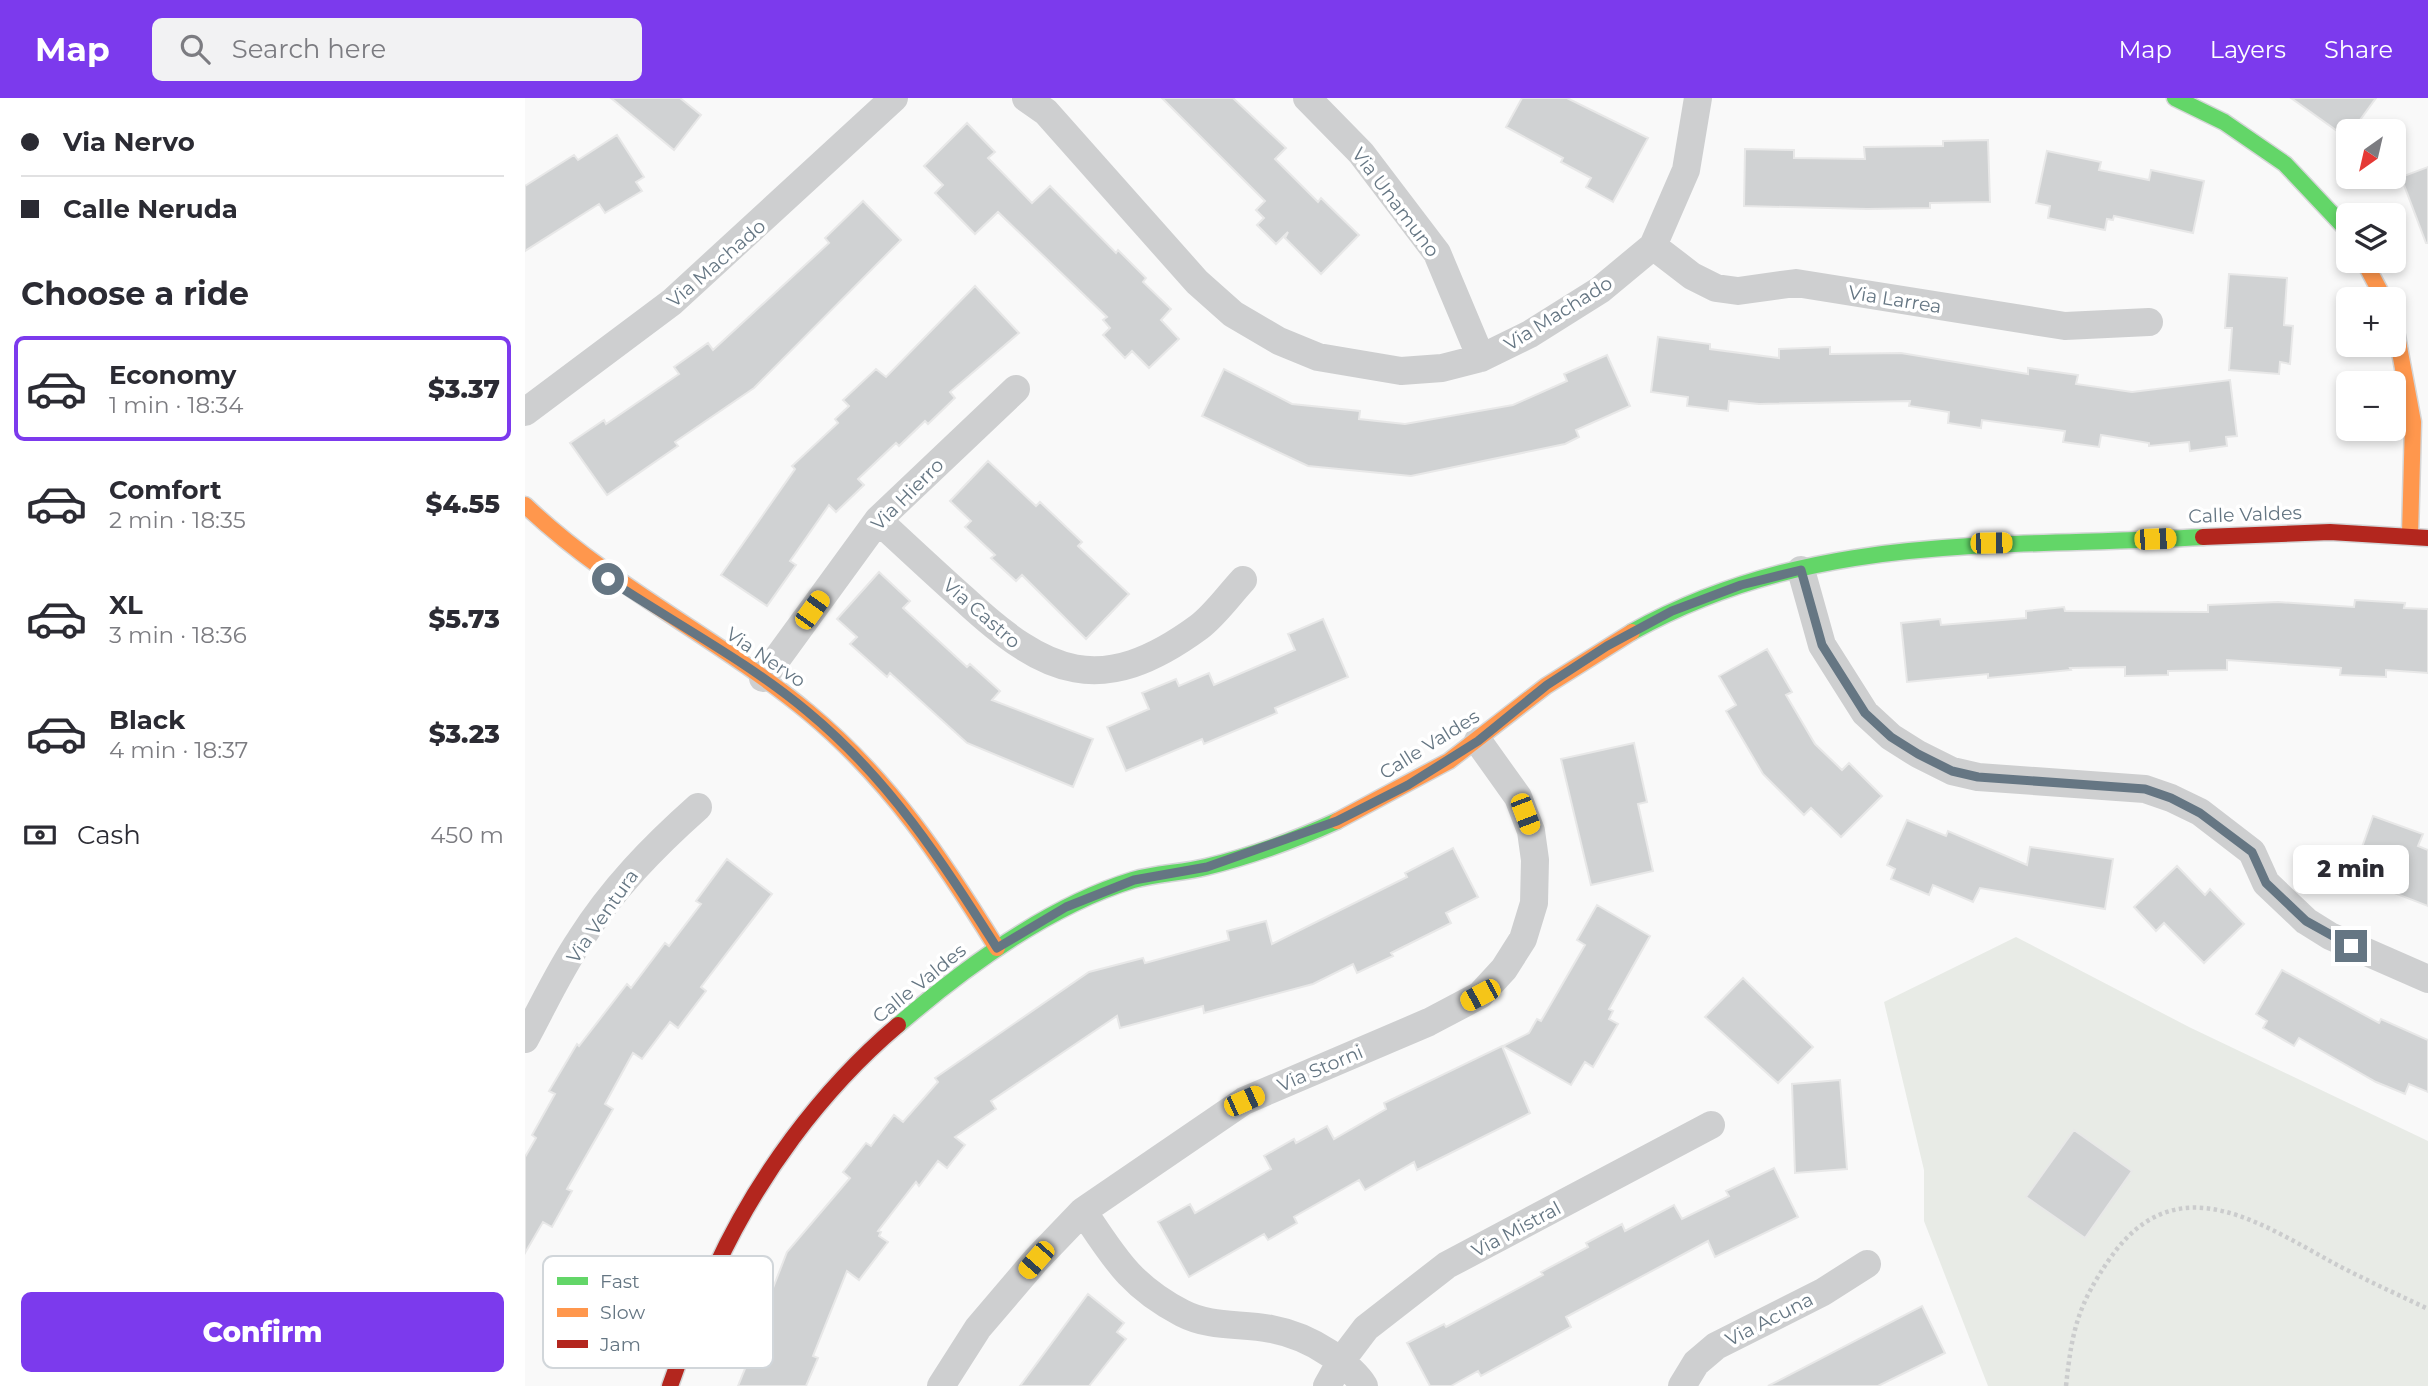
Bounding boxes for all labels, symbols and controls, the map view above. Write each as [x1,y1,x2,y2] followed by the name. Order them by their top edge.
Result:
[152,18,642,81] search box
[35,29,110,69] text: Map
[176,30,214,68] icon: search
[232,33,386,65] text: Search here
[2118,35,2172,64] text: Map
[2210,35,2286,64] text: Layers
[2324,35,2393,64] text: Share
[2336,119,2406,189] north arrow
[2336,119,2406,441] map controls
[63,126,195,158] text: Via Nervo
[1347,143,1444,262] street label: Via Unamuno
[63,193,238,225] text: Calle Neruda
[2336,203,2406,273] button: layers
[662,214,770,312] street label: Via Machado
[1500,271,1617,356] street label: Via Machado
[21,274,249,313] text: Choose a ride
[1847,281,1943,318] street label: Via Larrea
[2336,287,2406,357] button: +
[25,357,88,420] icon: car
[109,359,236,391] text: Economy
[2336,371,2406,441] button: −
[428,373,500,405] text: $3.37
[109,391,243,419] text: 1 min · 18:34
[866,453,948,535] street label: Via Hierro
[25,472,88,535] icon: car
[109,474,221,506] text: Comfort
[425,488,500,520] text: $4.55
[2188,501,2302,528] street label: Calle Valdes
[109,506,246,534] text: 2 min · 18:35
[2134,528,2177,550] car
[1970,532,2013,554] car
[592,563,624,595] route start
[938,574,1025,653] street label: Via Castro
[25,587,88,650] icon: car
[792,587,833,633] car
[109,589,143,621] text: XL
[429,603,500,635] text: $5.73
[109,621,247,649] text: 3 min · 18:36
[722,622,810,692] street label: Via Nervo
[25,702,88,765] icon: car
[109,704,185,736] text: Black
[1375,705,1483,784] street label: Calle Valdes
[429,718,500,750] text: $3.23
[109,736,248,764] text: 4 min · 18:37
[1508,791,1543,837] car
[21,816,59,854] icon: cash
[77,819,141,851] text: Cash
[430,821,504,849] text: 450 m
[2293,844,2409,894] callout: 2 min
[2317,855,2385,883] text: 2 min
[562,865,643,968] street label: Via Ventura
[2335,930,2367,962] route end
[868,939,971,1028] street label: Calle Valdes
[1457,976,1504,1014] car
[1274,1040,1366,1097] street label: Via Storni
[1221,1083,1268,1119] car
[1468,1196,1565,1263] street label: Via Mistral
[1015,1237,1058,1283] car
[543,1256,773,1368] legend
[600,1270,640,1293] text: Fast
[1722,1288,1817,1351] street label: Via Acuna
[21,1292,504,1372] button: Confirm
[600,1301,645,1324] text: Slow
[599,1333,641,1356] text: Jam

